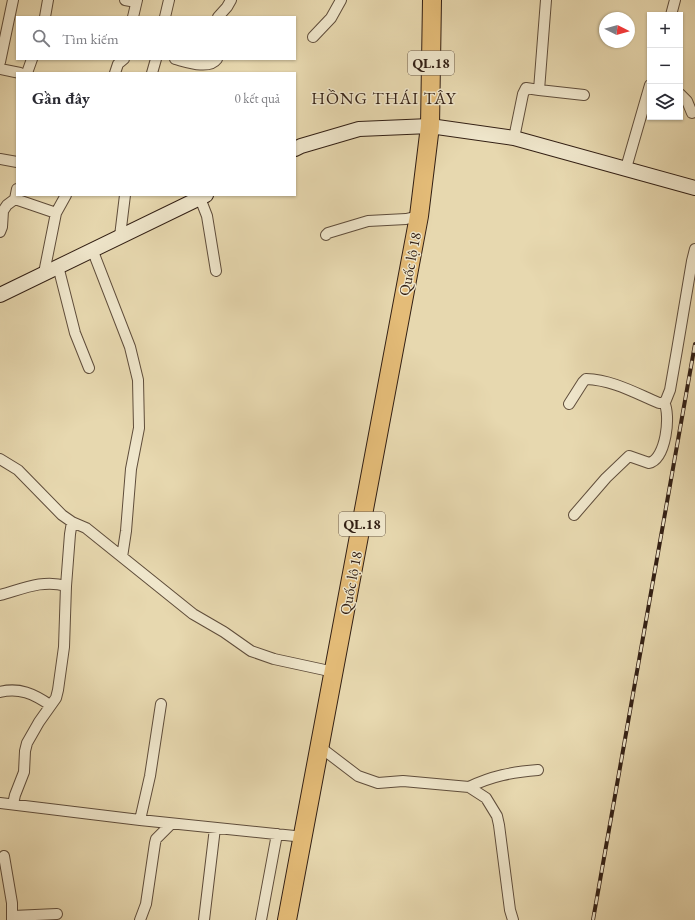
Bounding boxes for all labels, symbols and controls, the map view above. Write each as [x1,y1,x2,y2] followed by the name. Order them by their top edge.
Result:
[599,12,635,48] north arrow
[647,12,683,120] map controls
[647,12,683,48] button: +
[16,16,296,60] search box
[30,27,52,49] icon: search
[62,29,119,48] text: Tìm kiếm
[647,48,683,84] button: −
[408,51,454,75] road number: QL.18
[647,84,683,120] button: layers
[32,87,90,109] text: Gần đây
[311,87,457,109] district label: HỒNG THÁI TÂY
[234,90,280,107] text: 0 kết quả
[394,231,425,297] street label: Quốc lộ 18
[339,512,385,536] road number: QL.18
[335,550,366,616] street label: Quốc lộ 18

